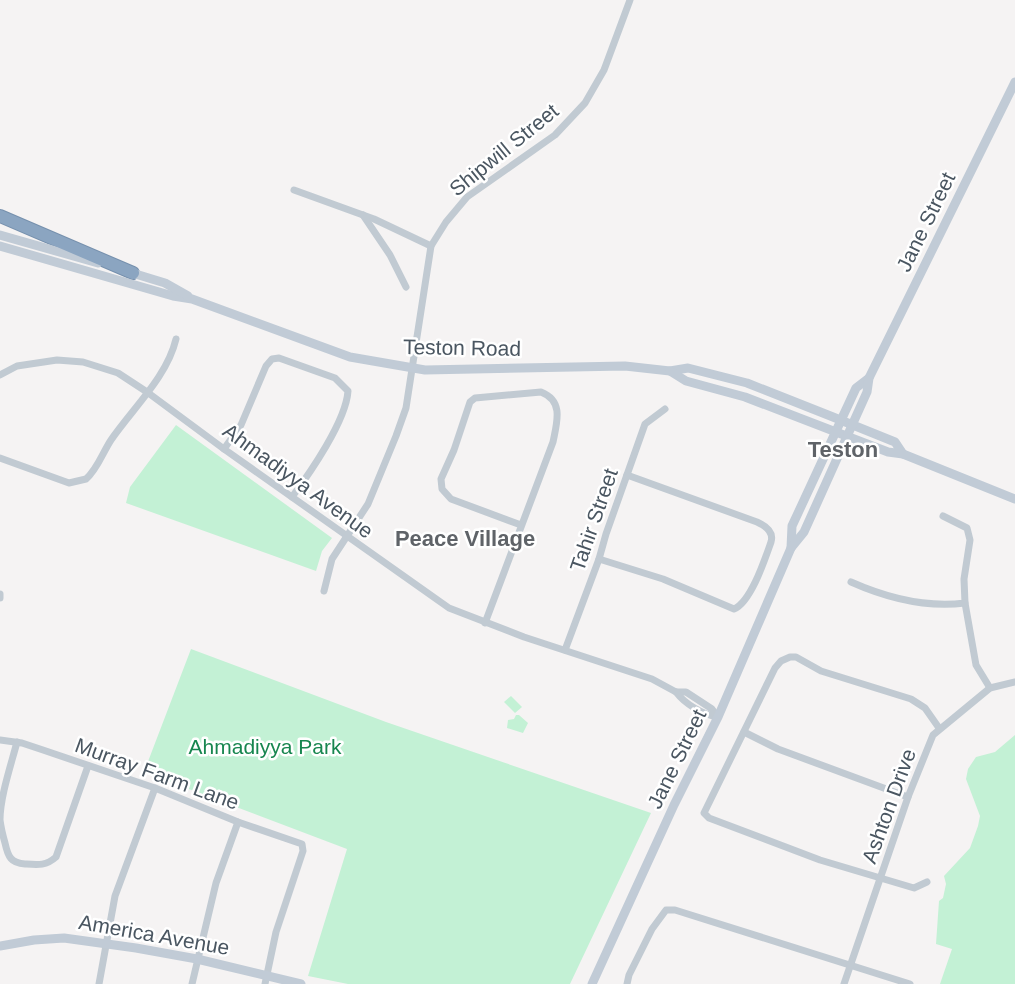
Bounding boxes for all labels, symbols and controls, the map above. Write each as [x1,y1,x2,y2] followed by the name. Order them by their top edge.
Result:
[445,99,563,200] street label: Shipwill Street
[892,168,959,275] street label: Jane Street
[403,335,521,360] street label: Teston Road
[219,419,378,543] street label: Ahmadiyya Avenue
[808,437,878,462] district label: Teston
[565,465,622,574] street label: Tahir Street
[395,526,535,551] district label: Peace Village
[643,705,710,812] street label: Jane Street
[72,733,242,814] street label: Murray Farm Lane
[189,735,342,758] park label: Ahmadiyya Park
[857,745,920,866] street label: Ashton Drive
[77,910,231,959] street label: America Avenue

